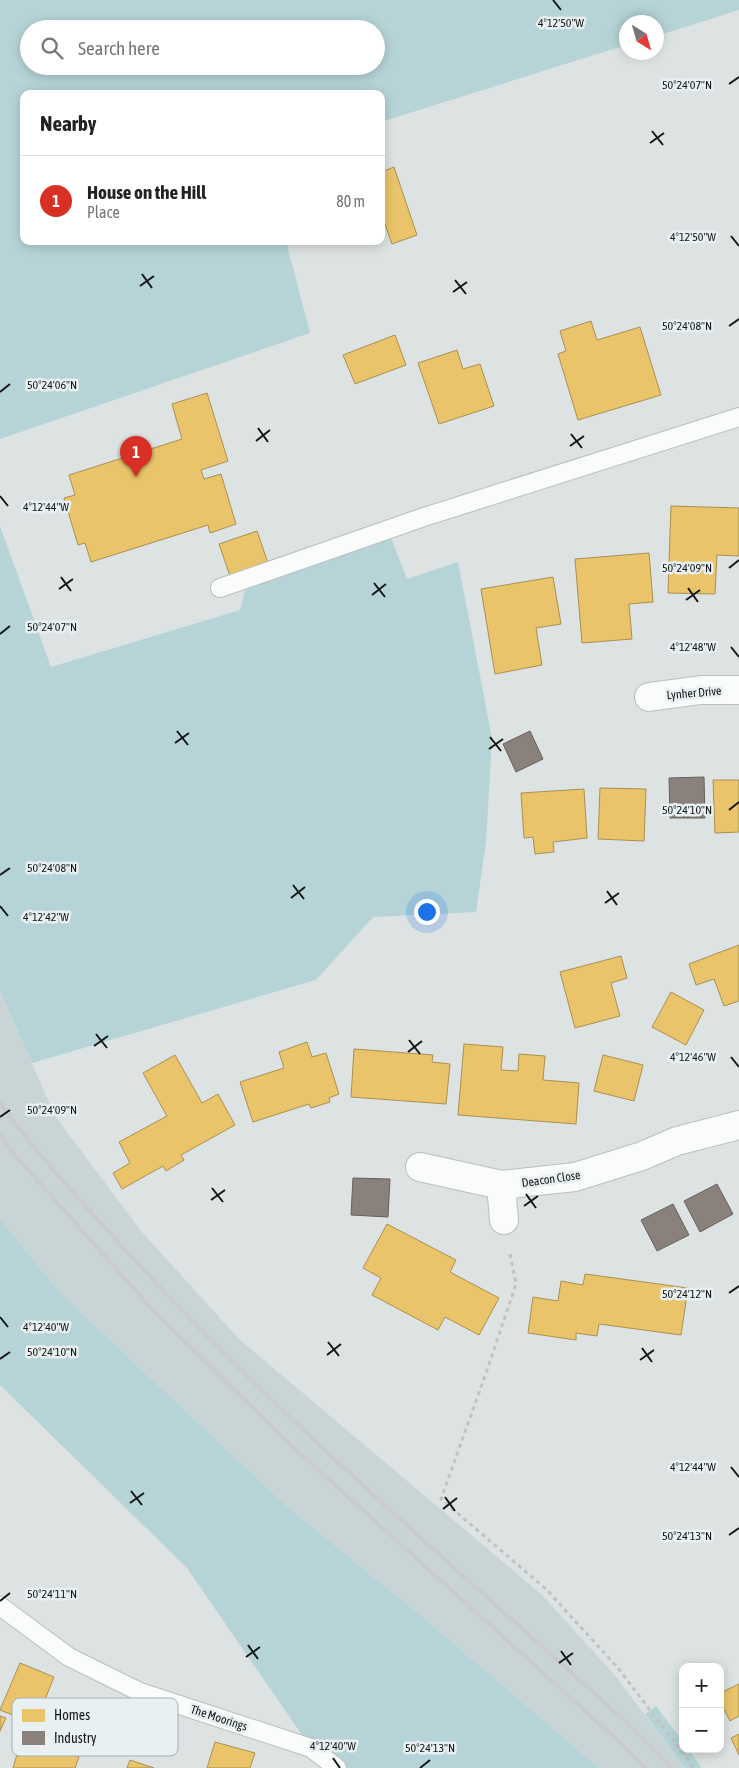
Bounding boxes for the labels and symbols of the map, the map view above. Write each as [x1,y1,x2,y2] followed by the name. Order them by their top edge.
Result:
[619,15,664,60] north arrow
[538,16,584,30] text: 4°12'50"W
[662,78,712,92] text: 50°24'07"N
[670,230,716,244] text: 4°12'50"W
[662,319,712,333] text: 50°24'08"N
[27,378,77,392] text: 50°24'06"N
[120,436,152,477] pin: 1
[23,500,69,514] text: 4°12'44"W
[662,561,712,575] text: 50°24'09"N
[27,620,77,634] text: 50°24'07"N
[670,640,716,654] text: 4°12'48"W
[666,684,722,702] street label: Lynher Drive
[662,803,712,817] text: 50°24'10"N
[27,861,77,875] text: 50°24'08"N
[414,899,440,925] your location
[23,910,69,924] text: 4°12'42"W
[670,1050,716,1064] text: 4°12'46"W
[27,1103,77,1117] text: 50°24'09"N
[521,1168,581,1190] street label: Deacon Close
[662,1287,712,1301] text: 50°24'12"N
[23,1320,69,1334] text: 4°12'40"W
[27,1345,77,1359] text: 50°24'10"N
[670,1460,716,1474] text: 4°12'44"W
[662,1529,712,1543] text: 50°24'13"N
[27,1587,77,1601] text: 50°24'11"N
[12,1698,178,1756] legend
[189,1702,249,1734] street label: The Moorings
[54,1707,90,1723] text: Homes
[54,1730,97,1746] text: Industry
[310,1739,356,1753] text: 4°12'40"W
[405,1741,455,1755] text: 50°24'13"N

